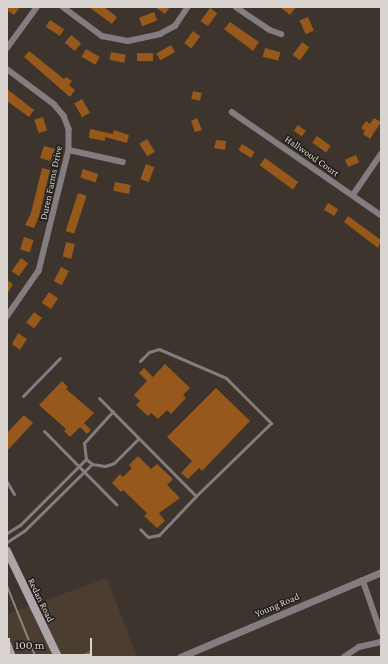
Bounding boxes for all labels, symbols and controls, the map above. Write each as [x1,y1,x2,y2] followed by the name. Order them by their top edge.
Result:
[282,133,342,179] street label: Hallwood Court
[37,145,65,221] street label: Duren Farms Drive
[25,576,57,624] street label: Redan Road
[253,590,301,620] street label: Young Road
[10,630,94,656] scale bar
[15,638,44,652] text: 100 m

